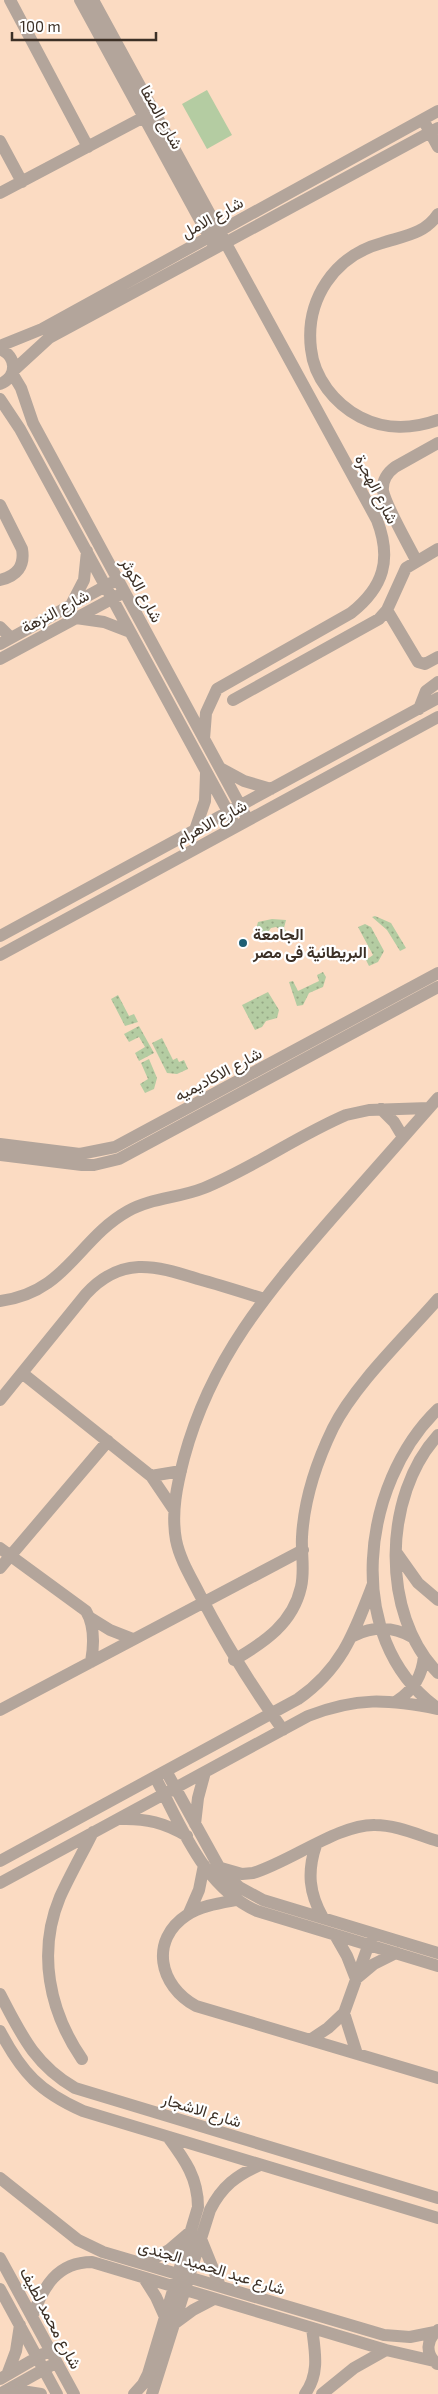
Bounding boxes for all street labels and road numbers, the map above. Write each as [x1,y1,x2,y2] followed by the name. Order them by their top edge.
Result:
[135,82,188,153] street label: شارع الصفا
[177,192,247,244] street label: شارع الامل
[349,451,403,528] street label: شارع الهجرة
[114,553,167,627] street label: شارع الكوثر
[18,585,93,639] street label: شارع النزهة
[172,795,251,851] street label: شارع الاهرام
[171,1043,266,1107] street label: شارع الاكاديميه
[158,2088,244,2133] street label: شارع الاشجار
[136,2235,288,2301] street label: شارع عبد الحميد الجندى
[14,2264,86,2373] street label: شارع محمد لطيف

